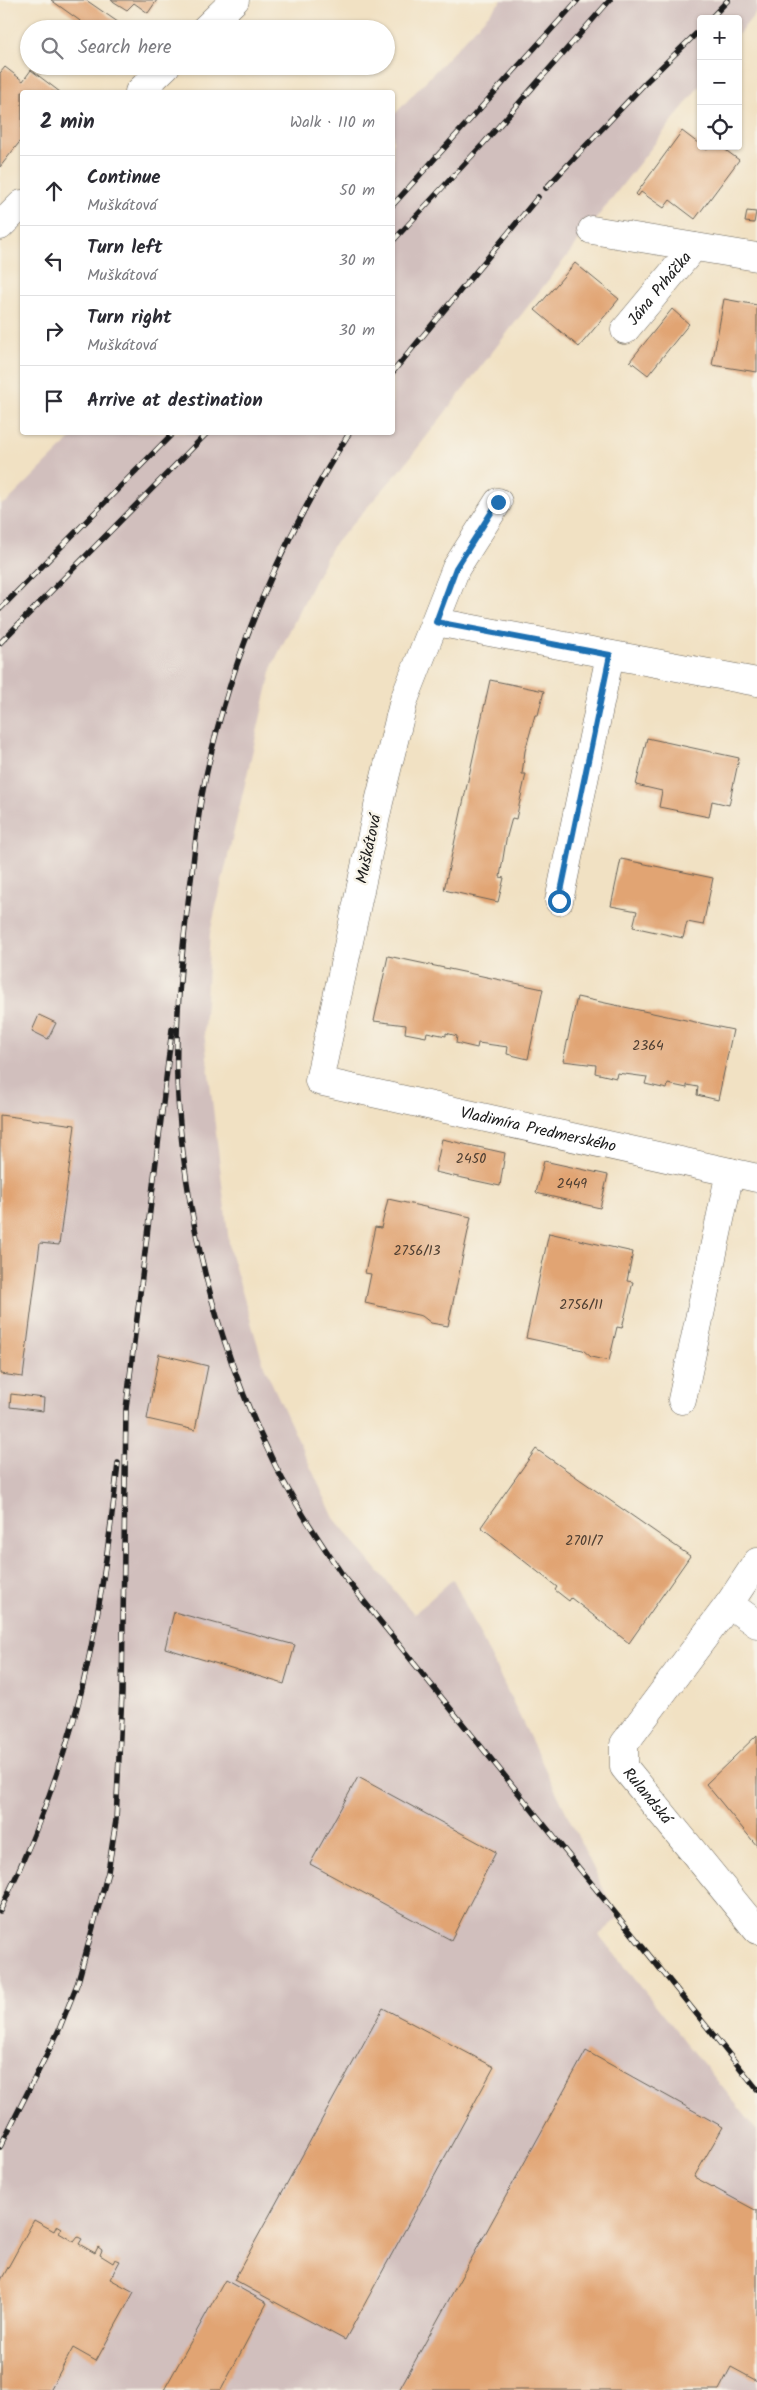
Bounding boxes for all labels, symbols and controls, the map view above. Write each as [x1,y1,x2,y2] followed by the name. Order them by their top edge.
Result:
[697,15,742,150] map controls
[697,15,742,60] button: +
[20,20,395,75] search box
[78,33,172,63] text: Search here
[38,34,66,62] icon: search
[697,60,742,105] button: −
[697,105,742,150] button: locate
[40,106,95,139] text: 2 min
[290,110,375,135] text: Walk · 110 m
[87,163,160,193] text: Continue
[40,177,68,205] icon: ahead
[339,178,375,203] text: 50 m
[87,193,157,218] text: Muškátová
[87,233,162,263] text: Turn left
[621,246,698,331] street label: Jána Prháčka
[40,247,68,275] icon: left
[339,248,375,273] text: 30 m
[87,263,157,288] text: Muškátová
[87,303,172,333] text: Turn right
[40,317,68,345] icon: right
[339,318,375,343] text: 30 m
[87,333,157,358] text: Muškátová
[87,386,263,416] text: Arrive at destination
[40,387,68,415] icon: arrive
[487,491,510,514] route end
[350,811,389,886] street label: Muškátová
[548,890,571,913] route start
[632,1035,664,1057] house number: 2364
[458,1100,619,1159] street label: Vladimíra Predmerského
[456,1148,486,1170] house number: 2450
[557,1173,587,1195] house number: 2449
[393,1240,441,1262] house number: 2756/13
[559,1294,603,1316] house number: 2756/11
[565,1530,603,1552] house number: 2701/7
[617,1762,679,1831] street label: Rulandská

